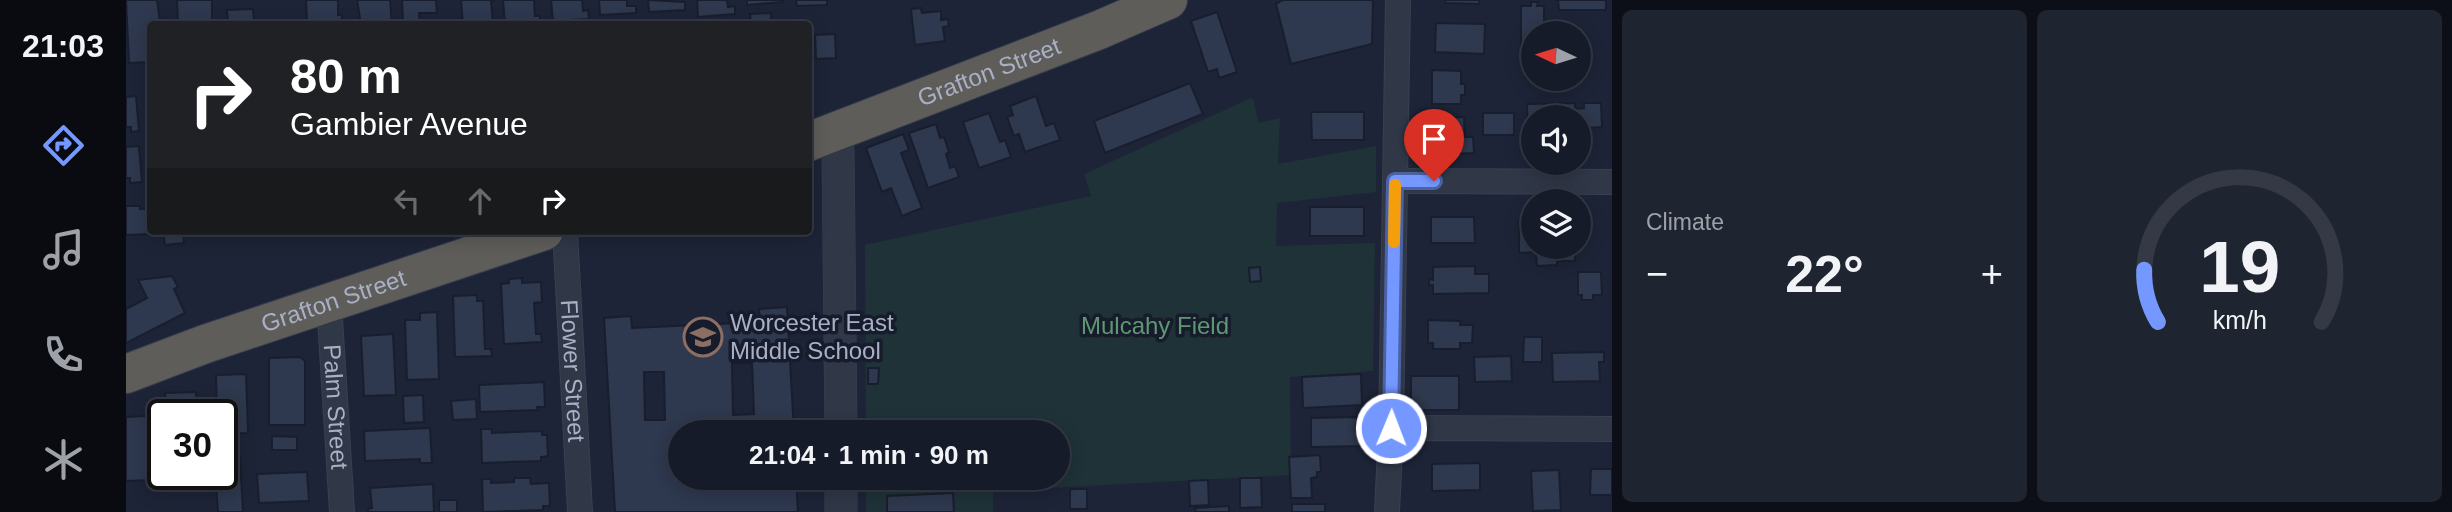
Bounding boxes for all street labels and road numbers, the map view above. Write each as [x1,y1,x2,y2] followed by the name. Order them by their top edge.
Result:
[914,32,1064,112] street label: Grafton Street
[258,264,410,337] street label: Grafton Street
[556,299,590,443] street label: Flower Street
[319,343,353,471] street label: Palm Street

